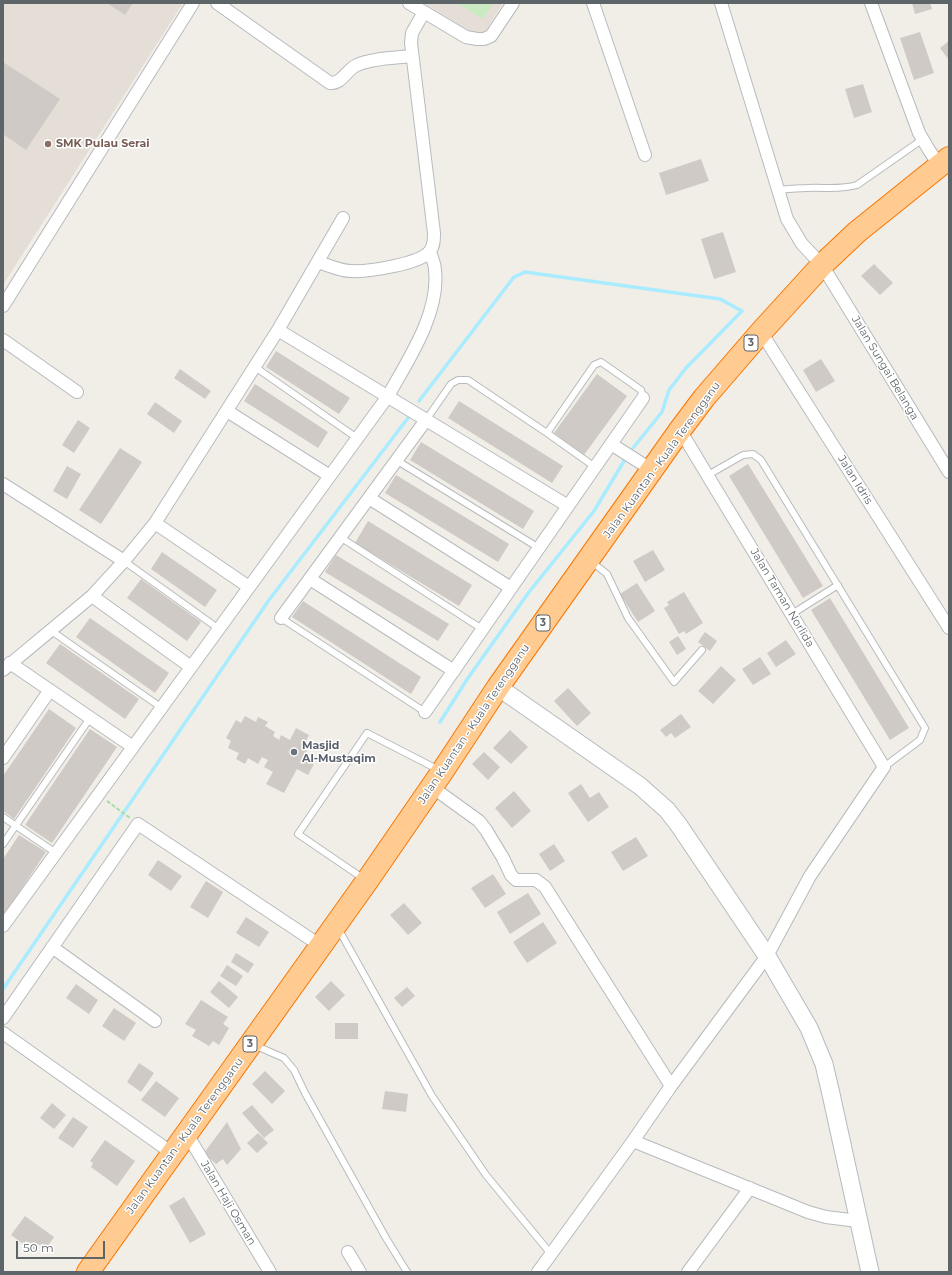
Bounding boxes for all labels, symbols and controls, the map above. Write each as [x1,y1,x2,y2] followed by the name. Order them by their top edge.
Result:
[56,137,150,151] place label: SMK Pulau Serai
[43,139,53,149] marker: SMK Pulau Serai
[849,314,921,422] street label: Jalan Sungai Belanga
[744,335,758,351] road number: 3
[601,379,723,541] street label: Jalan Kuantan - Kuala Terengganu
[835,453,875,507] street label: Jalan Idris
[747,546,817,650] street label: Jalan Taman Norlida
[536,615,550,631] road number: 3
[415,642,533,806] street label: Jalan Kuantan - Kuala Terengganu
[302,739,376,765] place label: Masjid Al-Mustaqim
[289,747,299,757] marker: Masjid Al-Mustaqim
[243,1036,257,1052] road number: 3
[124,1055,246,1217] street label: Jalan Kuantan - Kuala Terengganu
[198,1158,258,1248] street label: Jalan Haji Osman
[18,1233,107,1259] scale bar
[23,1240,54,1255] text: 50 m

